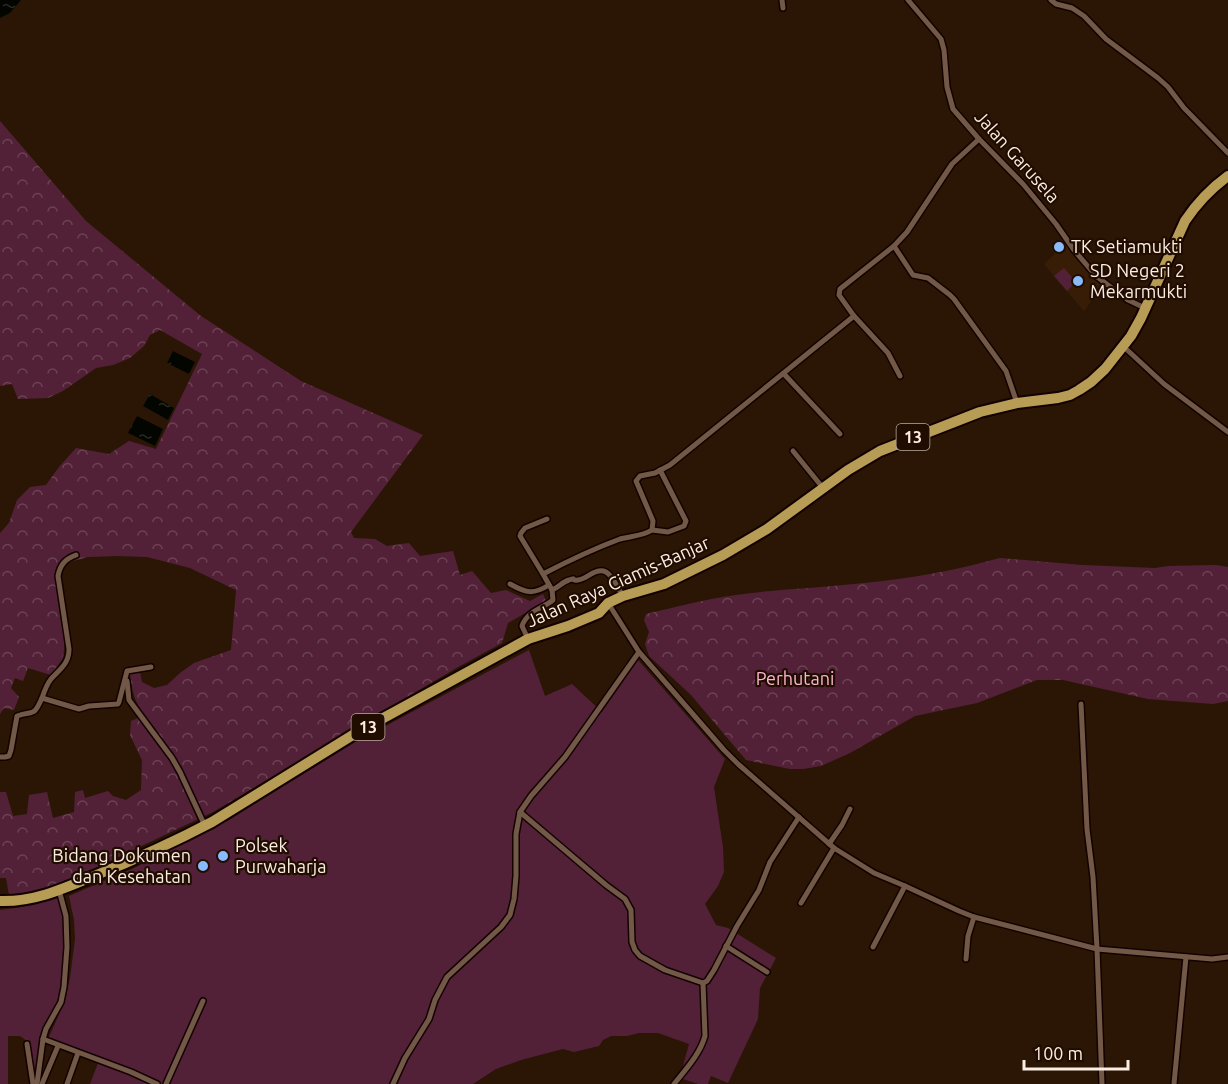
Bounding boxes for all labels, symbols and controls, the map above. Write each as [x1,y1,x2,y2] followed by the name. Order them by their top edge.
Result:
[971,106,1064,206] street label: Jalan Garusela
[1071,236,1183,256] place label: TK Setiamukti
[1052,240,1066,254] marker: TK Setiamukti
[1090,260,1187,301] place label: SD Negeri 2 Mekarmukti
[1071,274,1085,288] marker: SD Negeri 2 Mekarmukti
[896,424,930,450] road number: 13
[523,532,712,630] street label: Jalan Raya Ciamis-Banjar
[756,668,834,688] park label: Perhutani
[352,714,385,740] road number: 13
[235,835,326,876] place label: Polsek Purwaharja
[52,845,191,886] place label: Bidang Dokumen dan Kesehatan
[216,849,230,863] marker: Polsek Purwaharja
[196,859,210,873] marker: Bidang Dokumen dan Kesehatan
[1024,1033,1128,1071] scale bar
[1033,1043,1083,1063] text: 100 m

